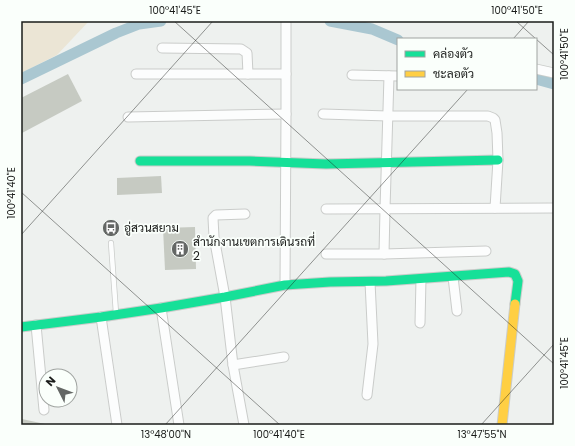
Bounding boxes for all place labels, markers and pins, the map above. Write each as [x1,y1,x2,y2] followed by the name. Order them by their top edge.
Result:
[101,218,121,238] bus stop icon: อู่สวนสยาม
[124,219,179,236] place label: อู่สวนสยาม
[193,231,315,264] place label: สำนักงานเขตการเดินรถที่ 2
[170,239,190,259] building icon: สำนักงานเขตการเดินรถที่ 2

